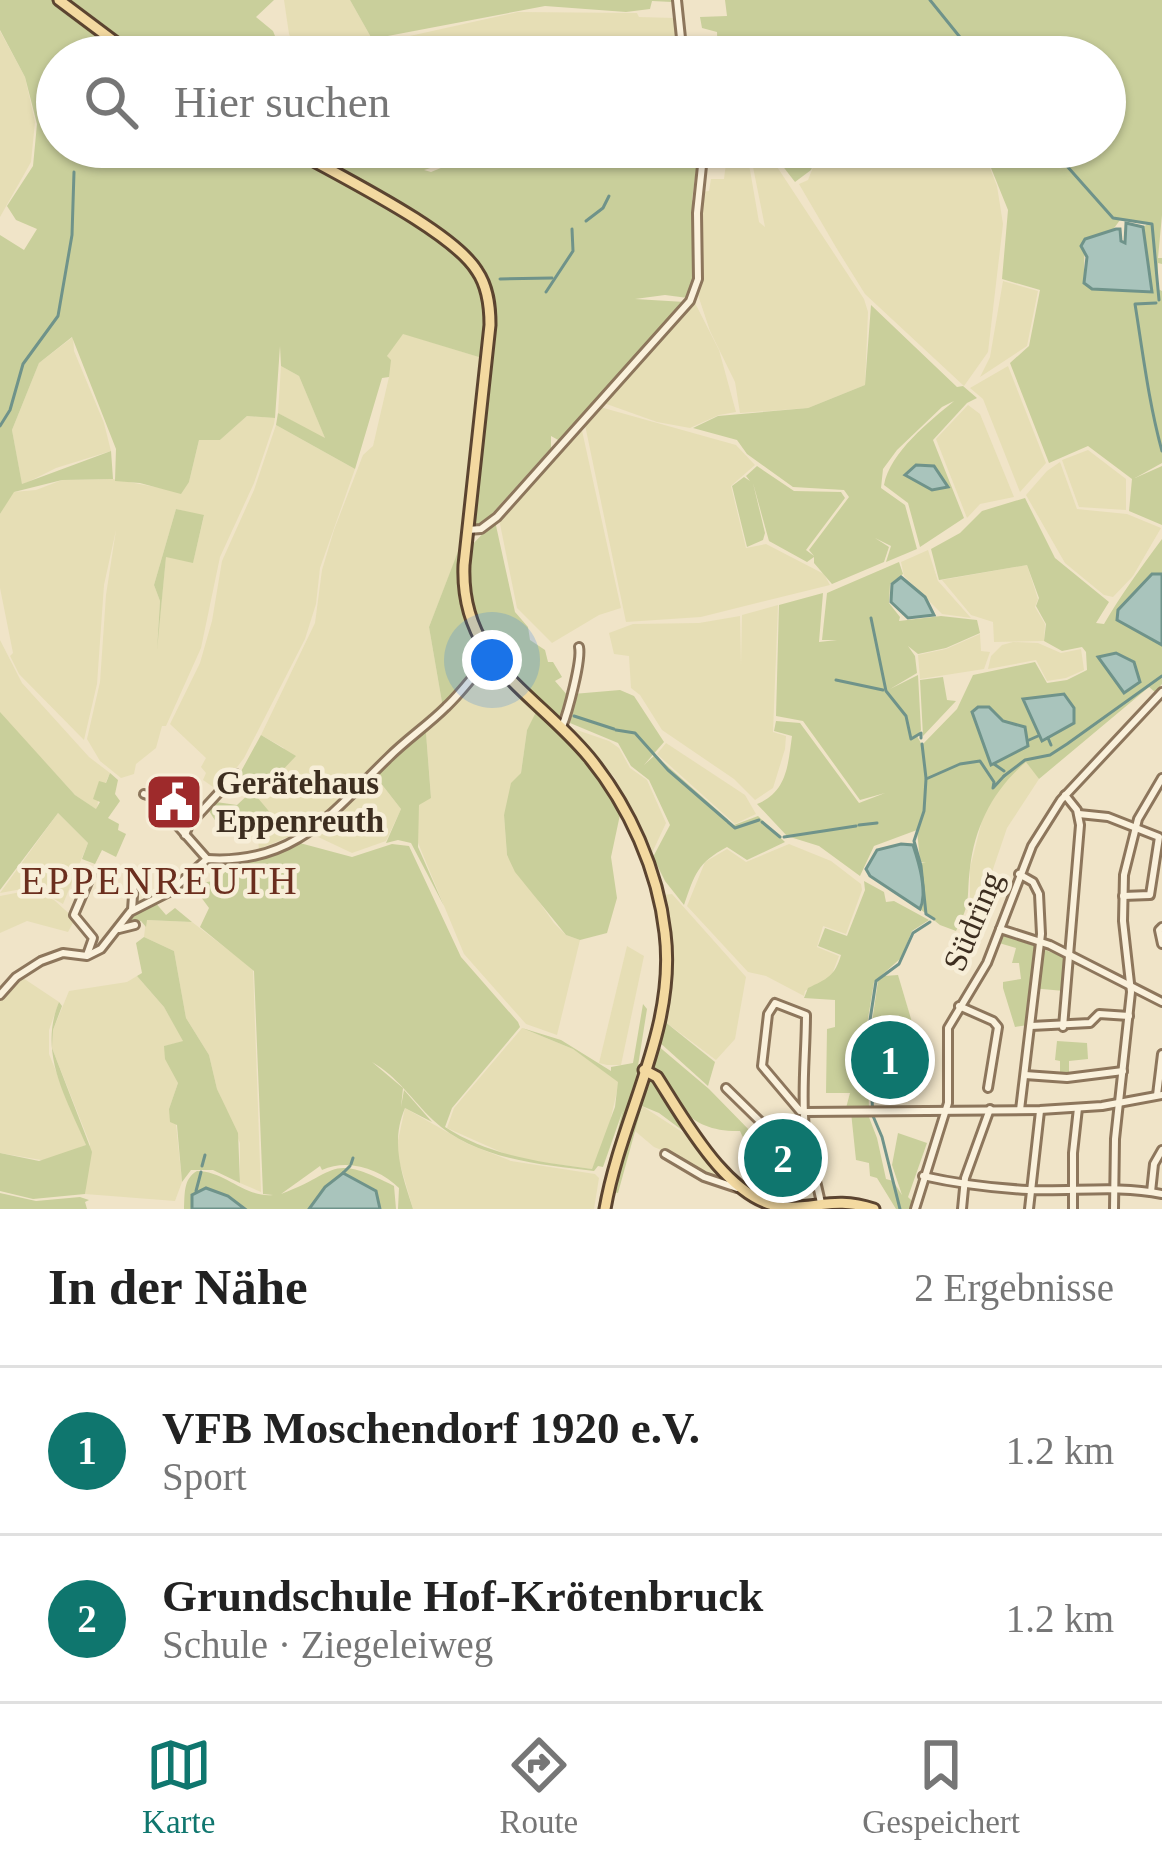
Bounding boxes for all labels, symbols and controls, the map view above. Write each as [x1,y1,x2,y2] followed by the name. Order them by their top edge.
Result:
[36,36,1126,168] search box
[78,69,144,135] icon: search
[174,77,390,127] text: Hier suchen
[462,630,522,690] your location
[216,765,384,839] place label: Gerätehaus Eppenreuth
[143,771,205,833] public building icon: Gerätehaus Eppenreuth
[20,859,300,902] district label: EPPENREUTH
[936,866,1010,976] street label: Südring
[851,1015,929,1105] pin: 1
[744,1113,822,1203] pin: 2
[48,1259,308,1315] text: In der Nähe
[914,1266,1114,1309] text: 2 Ergebnisse
[162,1403,700,1453] text: VFB Moschendorf 1920 e.V.
[77,1429,97,1472] text: 1
[1006,1429,1114,1472] text: 1.2 km
[162,1455,247,1498] text: Sport
[162,1571,763,1621] text: Grundschule Hof-Krötenbruck
[77,1597,97,1640] text: 2
[1006,1597,1114,1640] text: 1.2 km
[162,1623,493,1666] text: Schule · Ziegeleiweg
[142,1732,215,1841] tab: Karte
[499,1732,578,1841] tab: Route
[862,1732,1020,1841] tab: Gespeichert

